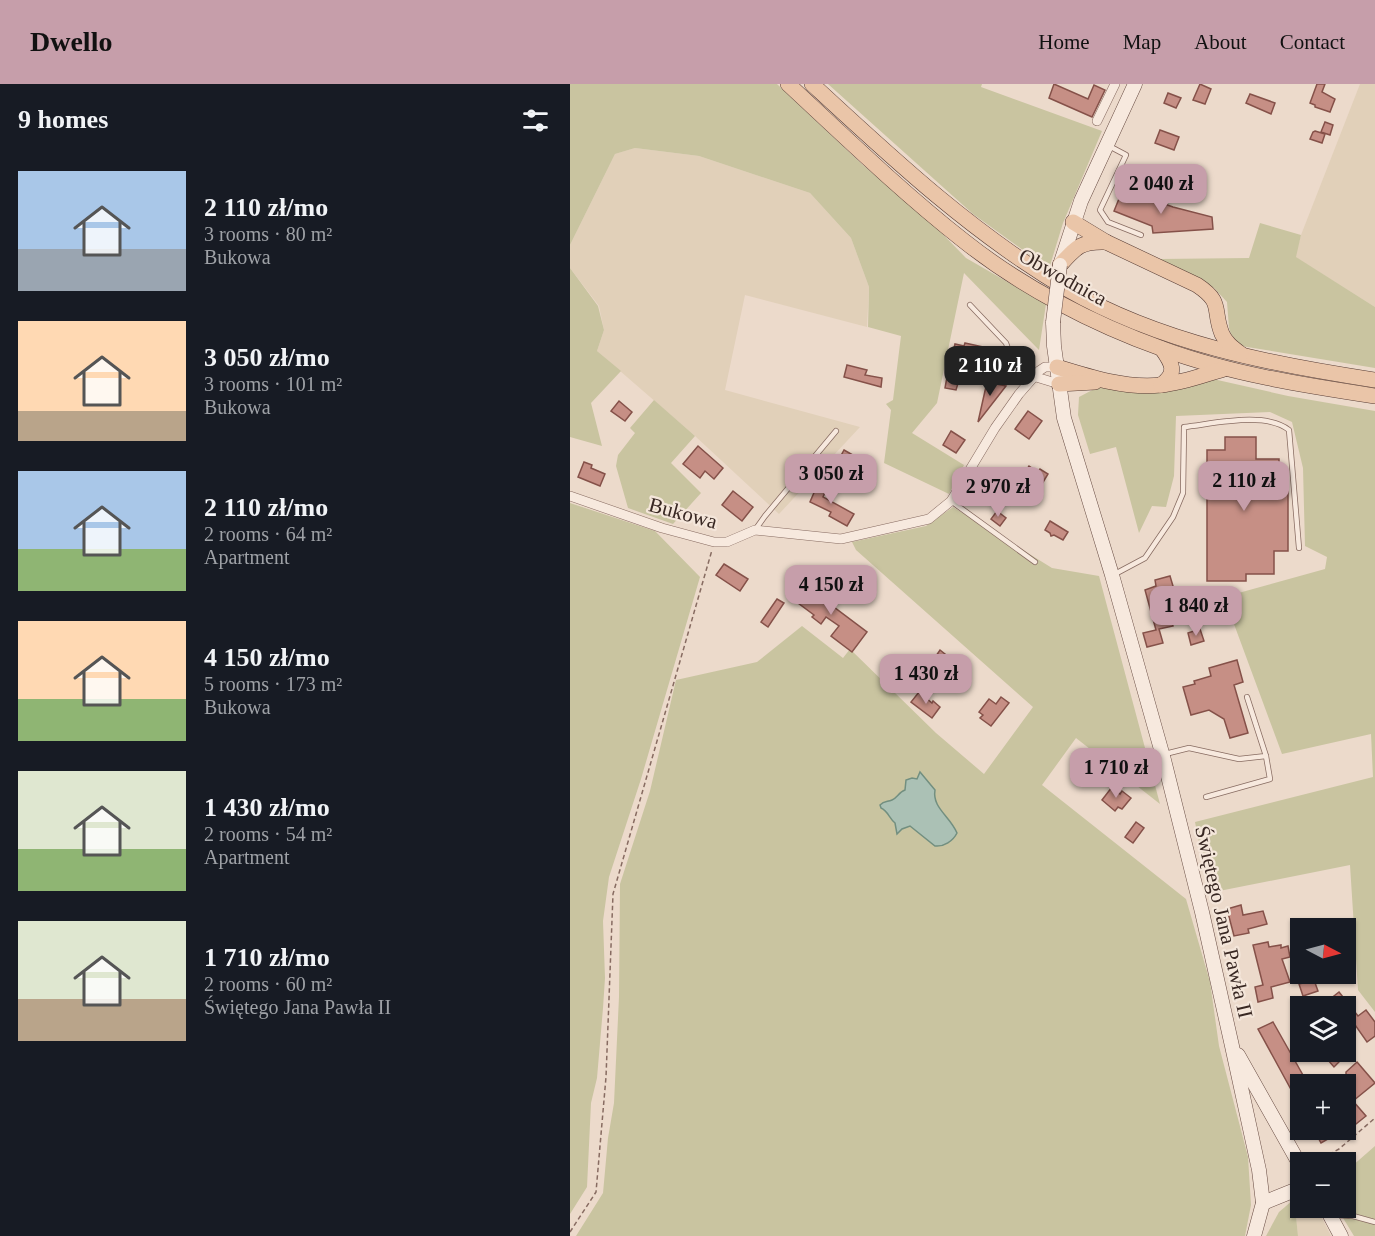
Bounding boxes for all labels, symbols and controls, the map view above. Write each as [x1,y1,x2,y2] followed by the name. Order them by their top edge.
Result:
[30,26,112,57] text: Dwello
[1038,30,1090,54] text: Home
[1123,30,1161,54] text: Map
[1194,30,1247,54] text: About
[1280,30,1345,54] text: Contact
[519,104,552,137] icon: filters
[18,105,108,134] text: 9 homes
[1099,164,1223,215] pin: 2 040 zł
[1129,172,1193,194] text: 2 040 zł
[204,193,328,222] text: 2 110 zł/mo
[66,195,138,267] icon: home
[204,223,332,245] text: 3 rooms · 80 m²
[1015,243,1112,311] street label: Obwodnica
[204,246,271,268] text: Bukowa
[204,343,330,372] text: 3 050 zł/mo
[66,345,138,417] icon: home
[928,346,1052,397] pin: 2 110 zł
[958,354,1022,376] text: 2 110 zł
[204,373,342,395] text: 3 rooms · 101 m²
[204,396,271,418] text: Bukowa
[769,454,893,505] pin: 3 050 zł
[1182,461,1306,512] pin: 2 110 zł
[799,462,863,484] text: 3 050 zł
[936,467,1060,518] pin: 2 970 zł
[1212,469,1276,491] text: 2 110 zł
[966,475,1030,497] text: 2 970 zł
[646,492,721,534] street label: Bukowa
[204,493,328,522] text: 2 110 zł/mo
[66,495,138,567] icon: home
[204,523,332,545] text: 2 rooms · 64 m²
[204,546,290,568] text: Apartment
[769,565,893,616] pin: 4 150 zł
[799,573,863,595] text: 4 150 zł
[1134,586,1258,637] pin: 1 840 zł
[1164,594,1228,616] text: 1 840 zł
[204,643,330,672] text: 4 150 zł/mo
[66,645,138,717] icon: home
[864,654,988,705] pin: 1 430 zł
[894,662,958,684] text: 1 430 zł
[204,673,342,695] text: 5 rooms · 173 m²
[204,696,271,718] text: Bukowa
[1054,748,1178,799] pin: 1 710 zł
[1084,756,1148,778] text: 1 710 zł
[204,793,330,822] text: 1 430 zł/mo
[66,795,138,867] icon: home
[204,823,332,845] text: 2 rooms · 54 m²
[1190,824,1258,1020] street label: Świętego Jana Pawła II
[204,846,290,868] text: Apartment
[1290,918,1356,984] north arrow
[1290,918,1356,1218] map controls
[204,943,330,972] text: 1 710 zł/mo
[66,945,138,1017] icon: home
[204,973,332,995] text: 2 rooms · 60 m²
[204,996,391,1018] text: Świętego Jana Pawła II
[1290,996,1356,1062] button: layers
[1290,1074,1356,1140] button: +
[1290,1152,1356,1218] button: −

